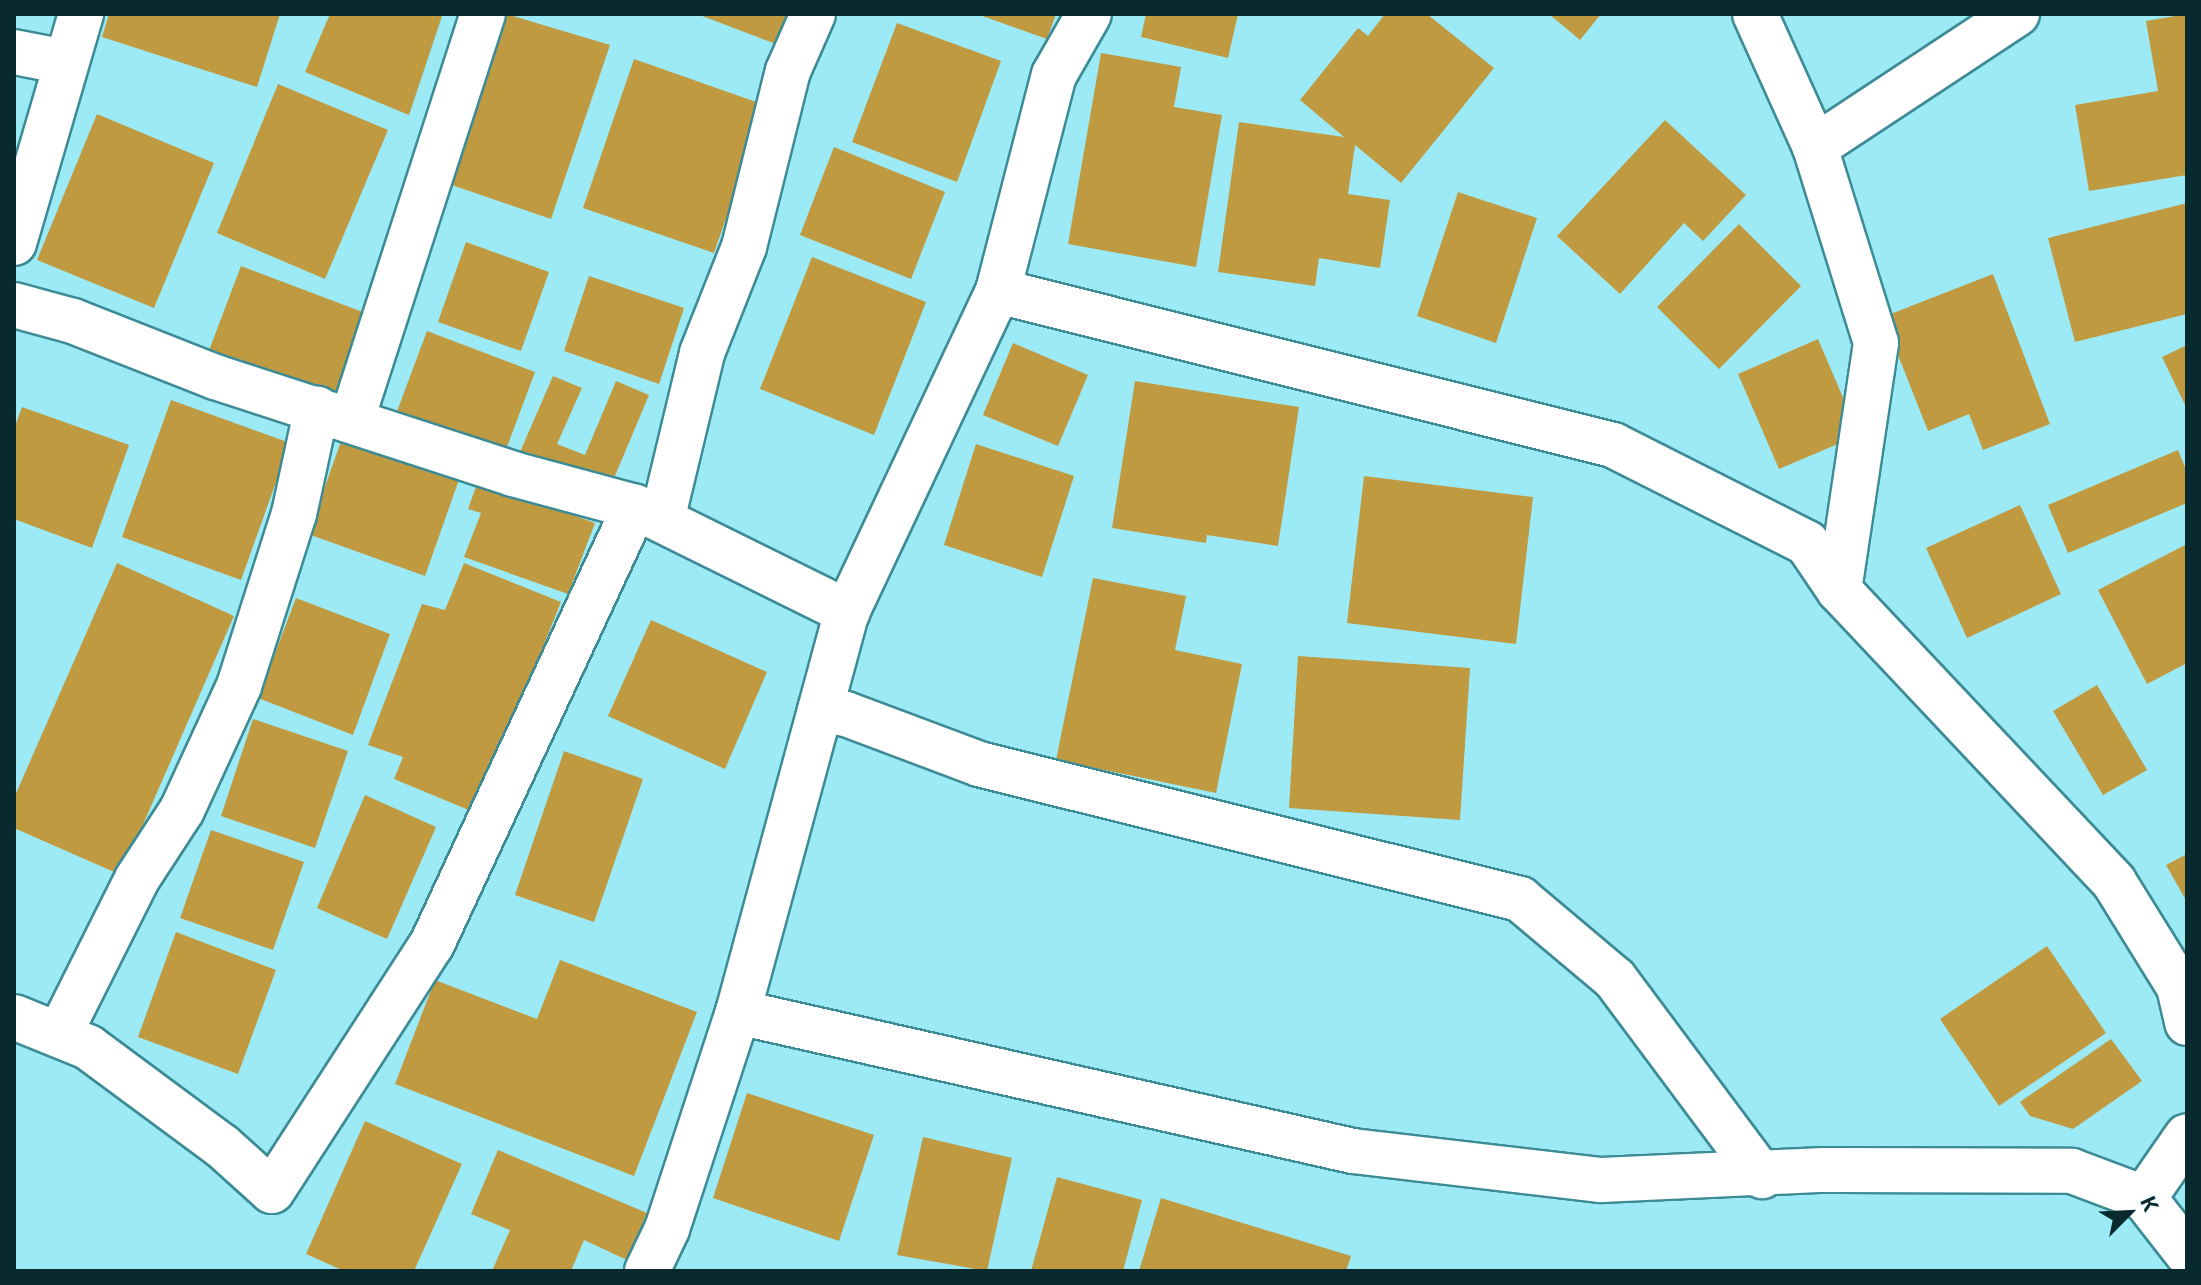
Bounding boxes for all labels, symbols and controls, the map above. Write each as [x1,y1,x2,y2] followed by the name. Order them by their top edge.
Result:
[2089,1173,2169,1253] north arrow
[2136,1192,2166,1215] text: K

